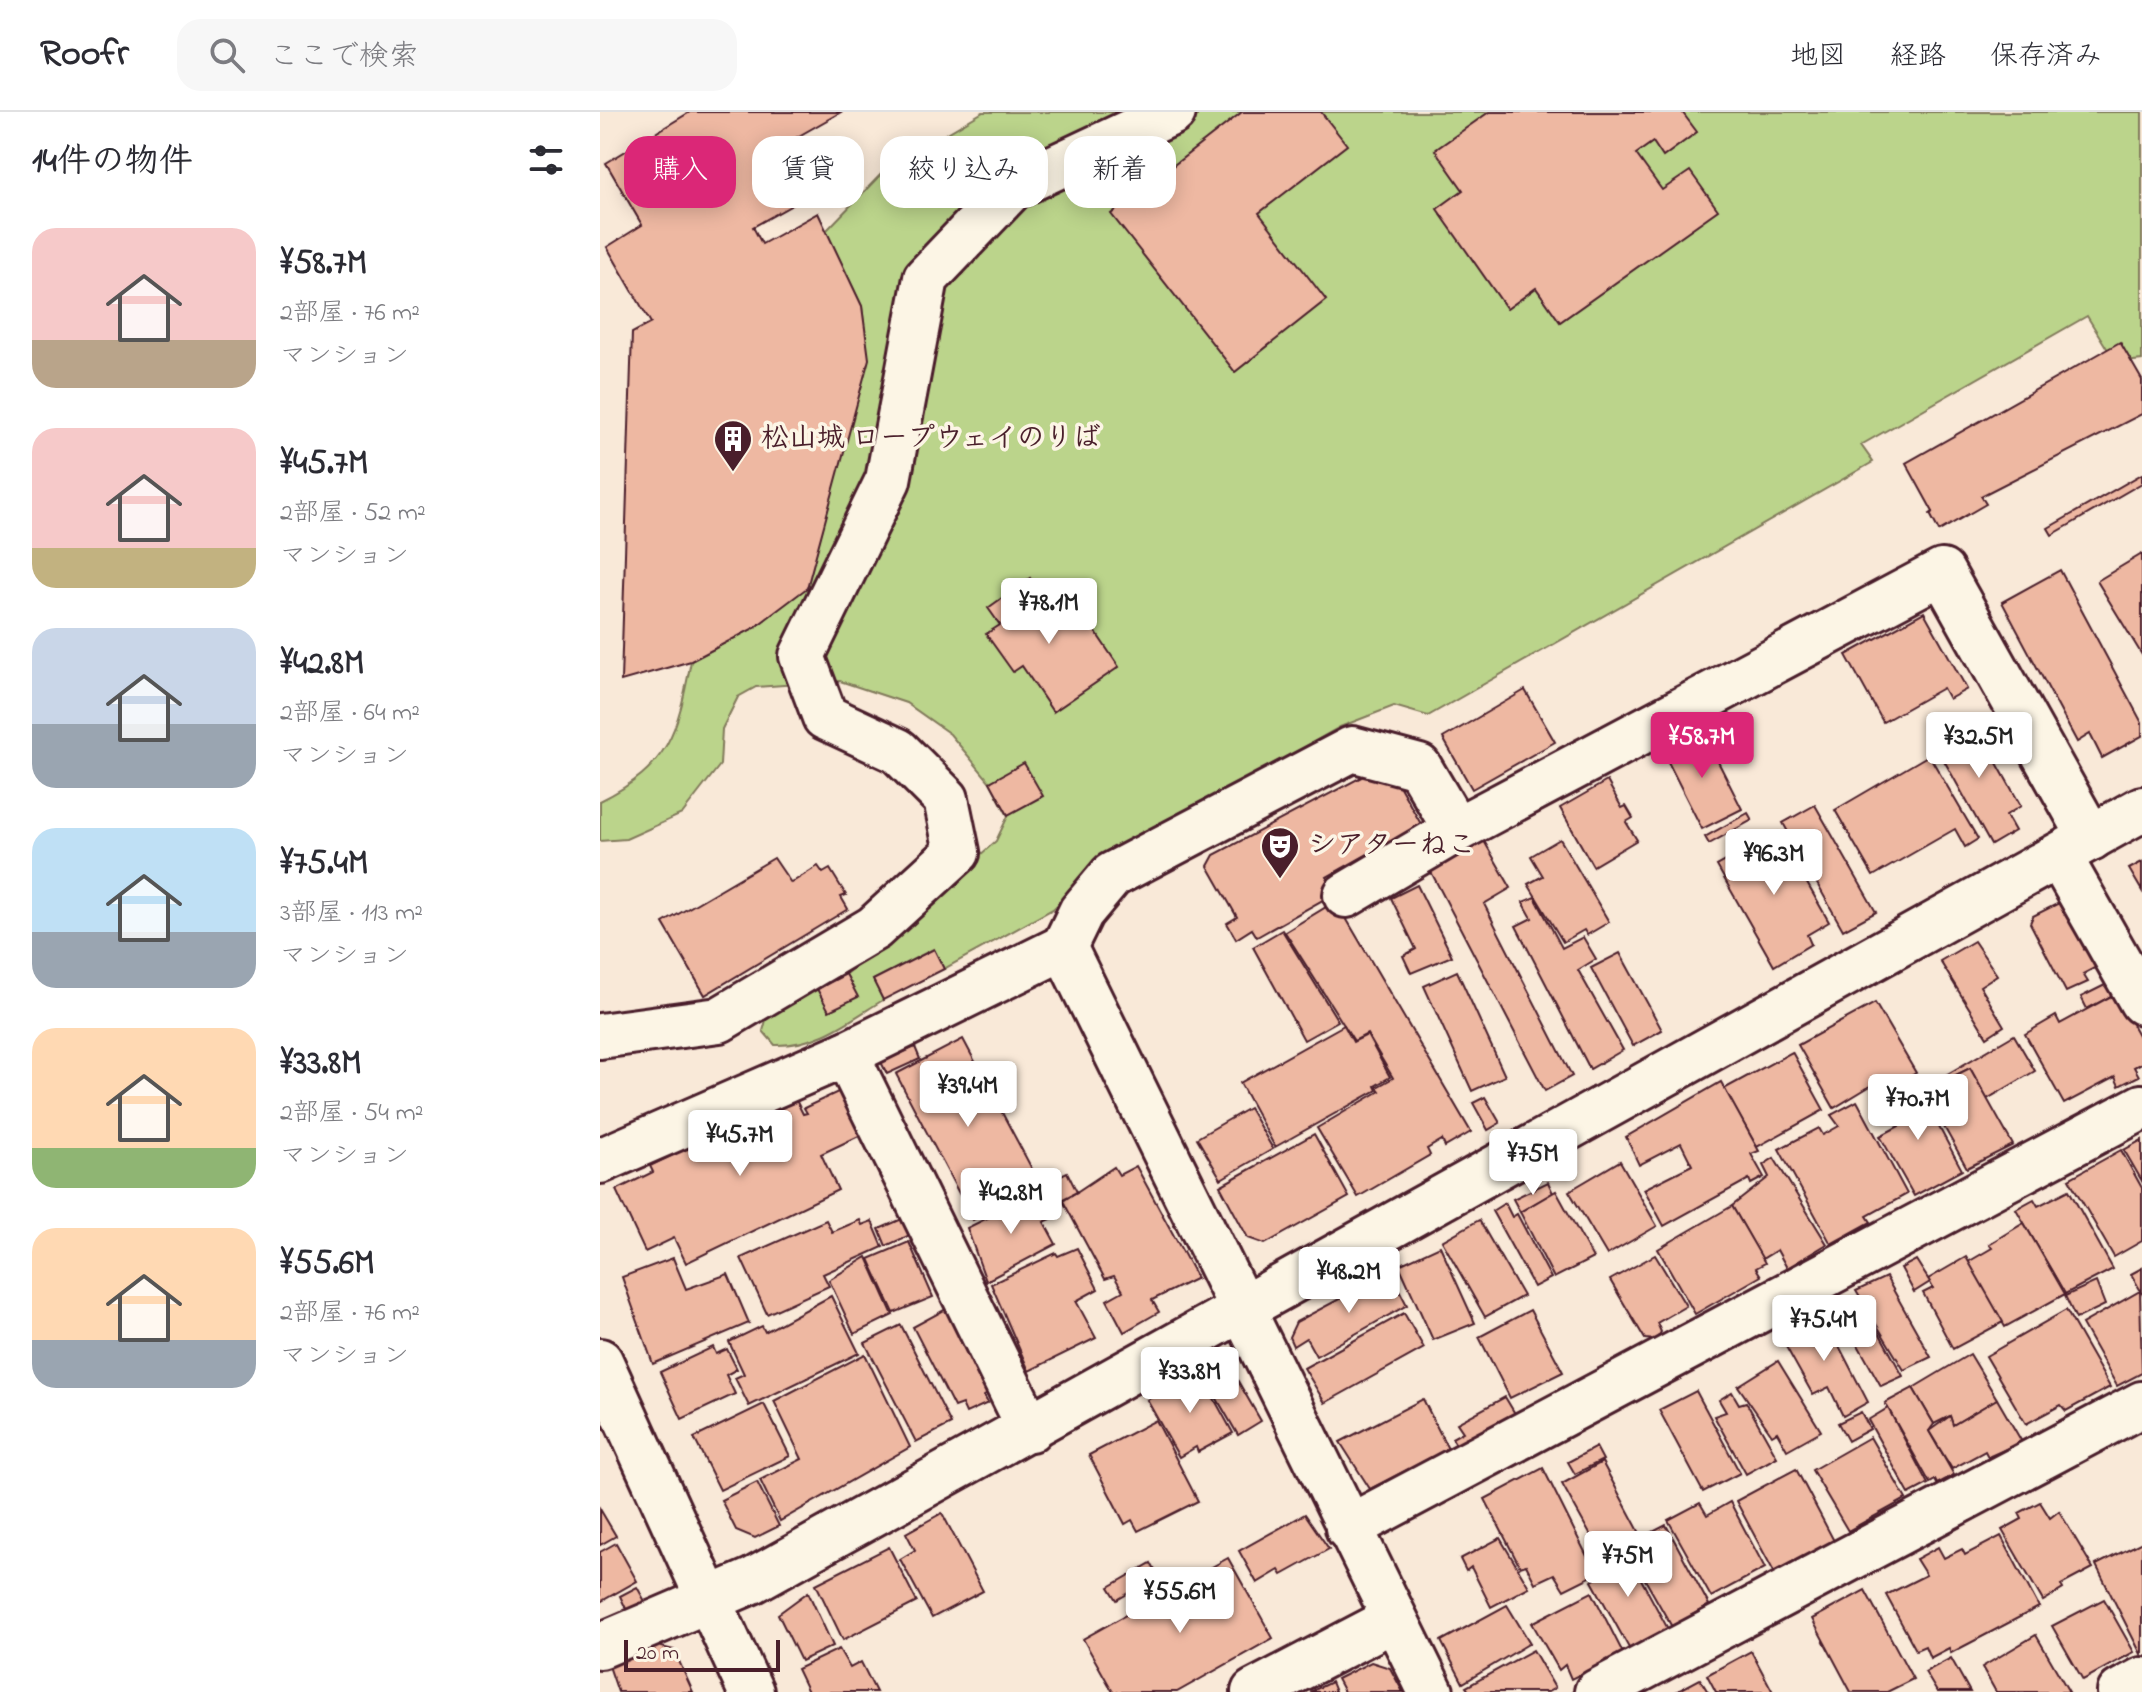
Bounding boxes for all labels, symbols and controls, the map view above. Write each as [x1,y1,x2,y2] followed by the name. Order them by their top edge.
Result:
[177,19,737,91] search box
[40,27,129,83] text: Roofr
[205,33,249,77] icon: search
[269,36,419,80] text: ここで検索
[1790,37,1846,78] text: 地図
[1890,37,1946,78] text: 経路
[1990,37,2102,78] text: 保存済み
[624,136,736,208] chip: 購入
[752,136,864,208] chip: 賃貸
[880,136,1048,208] chip: 絞り込み
[1064,136,1176,208] chip: 新着
[32,138,193,188] text: 14件の物件
[524,138,568,182] icon: filters
[280,240,367,290] text: ¥58.7M
[96,260,192,356] icon: home
[280,295,420,333] text: 2部屋 · 76 m²
[280,338,409,376] text: マンション
[712,418,754,473] building icon: 松山城 ロープウェイのりば
[761,419,1101,460] place label: 松山城 ロープウェイのりば
[280,440,368,490] text: ¥45.7M
[96,460,192,556] icon: home
[280,495,426,533] text: 2部屋 · 52 m²
[280,538,409,576] text: マンション
[984,578,1114,646] pin: ¥78.1M
[1019,585,1079,623] text: ¥78.1M
[280,640,365,690] text: ¥42.8M
[96,660,192,756] icon: home
[280,695,420,733] text: 2部屋 · 64 m²
[1637,712,1767,780] pin: ¥58.7M
[1914,712,2044,780] pin: ¥32.5M
[1669,719,1735,757] text: ¥58.7M
[1944,719,2014,757] text: ¥32.5M
[280,738,409,776] text: マンション
[1259,825,1301,880] theatre icon: シアターねこ
[1308,826,1475,867] place label: シアターねこ
[1709,829,1839,897] pin: ¥96.3M
[1743,836,1805,874] text: ¥96.3M
[280,840,368,890] text: ¥75.4M
[96,860,192,956] icon: home
[280,895,423,933] text: 3部屋 · 113 m²
[280,938,409,976] text: マンション
[280,1040,362,1090] text: ¥33.8M
[96,1060,192,1156] icon: home
[903,1061,1033,1129] pin: ¥39.4M
[938,1068,998,1106] text: ¥39.4M
[1853,1074,1983,1142] pin: ¥70.7M
[1886,1081,1950,1119] text: ¥70.7M
[280,1095,423,1133] text: 2部屋 · 54 m²
[675,1110,805,1178] pin: ¥45.7M
[706,1117,774,1155] text: ¥45.7M
[1486,1129,1580,1197] pin: ¥75M
[1507,1136,1559,1174] text: ¥75M
[280,1138,409,1176] text: マンション
[946,1168,1076,1236] pin: ¥42.8M
[979,1175,1043,1213] text: ¥42.8M
[280,1240,375,1290] text: ¥55.6M
[1284,1247,1414,1315] pin: ¥48.2M
[1317,1254,1381,1292] text: ¥48.2M
[96,1260,192,1356] icon: home
[280,1295,420,1333] text: 2部屋 · 76 m²
[1759,1295,1889,1363] pin: ¥75.4M
[1790,1302,1858,1340] text: ¥75.4M
[280,1338,409,1376] text: マンション
[1125,1347,1255,1415] pin: ¥33.8M
[1159,1354,1221,1392] text: ¥33.8M
[1581,1531,1675,1599] pin: ¥75M
[1602,1538,1654,1576] text: ¥75M
[1115,1567,1245,1635] pin: ¥55.6M
[1144,1574,1216,1612] text: ¥55.6M
[624,1636,780,1672] scale bar
[636,1638,679,1670] text: 20 m

